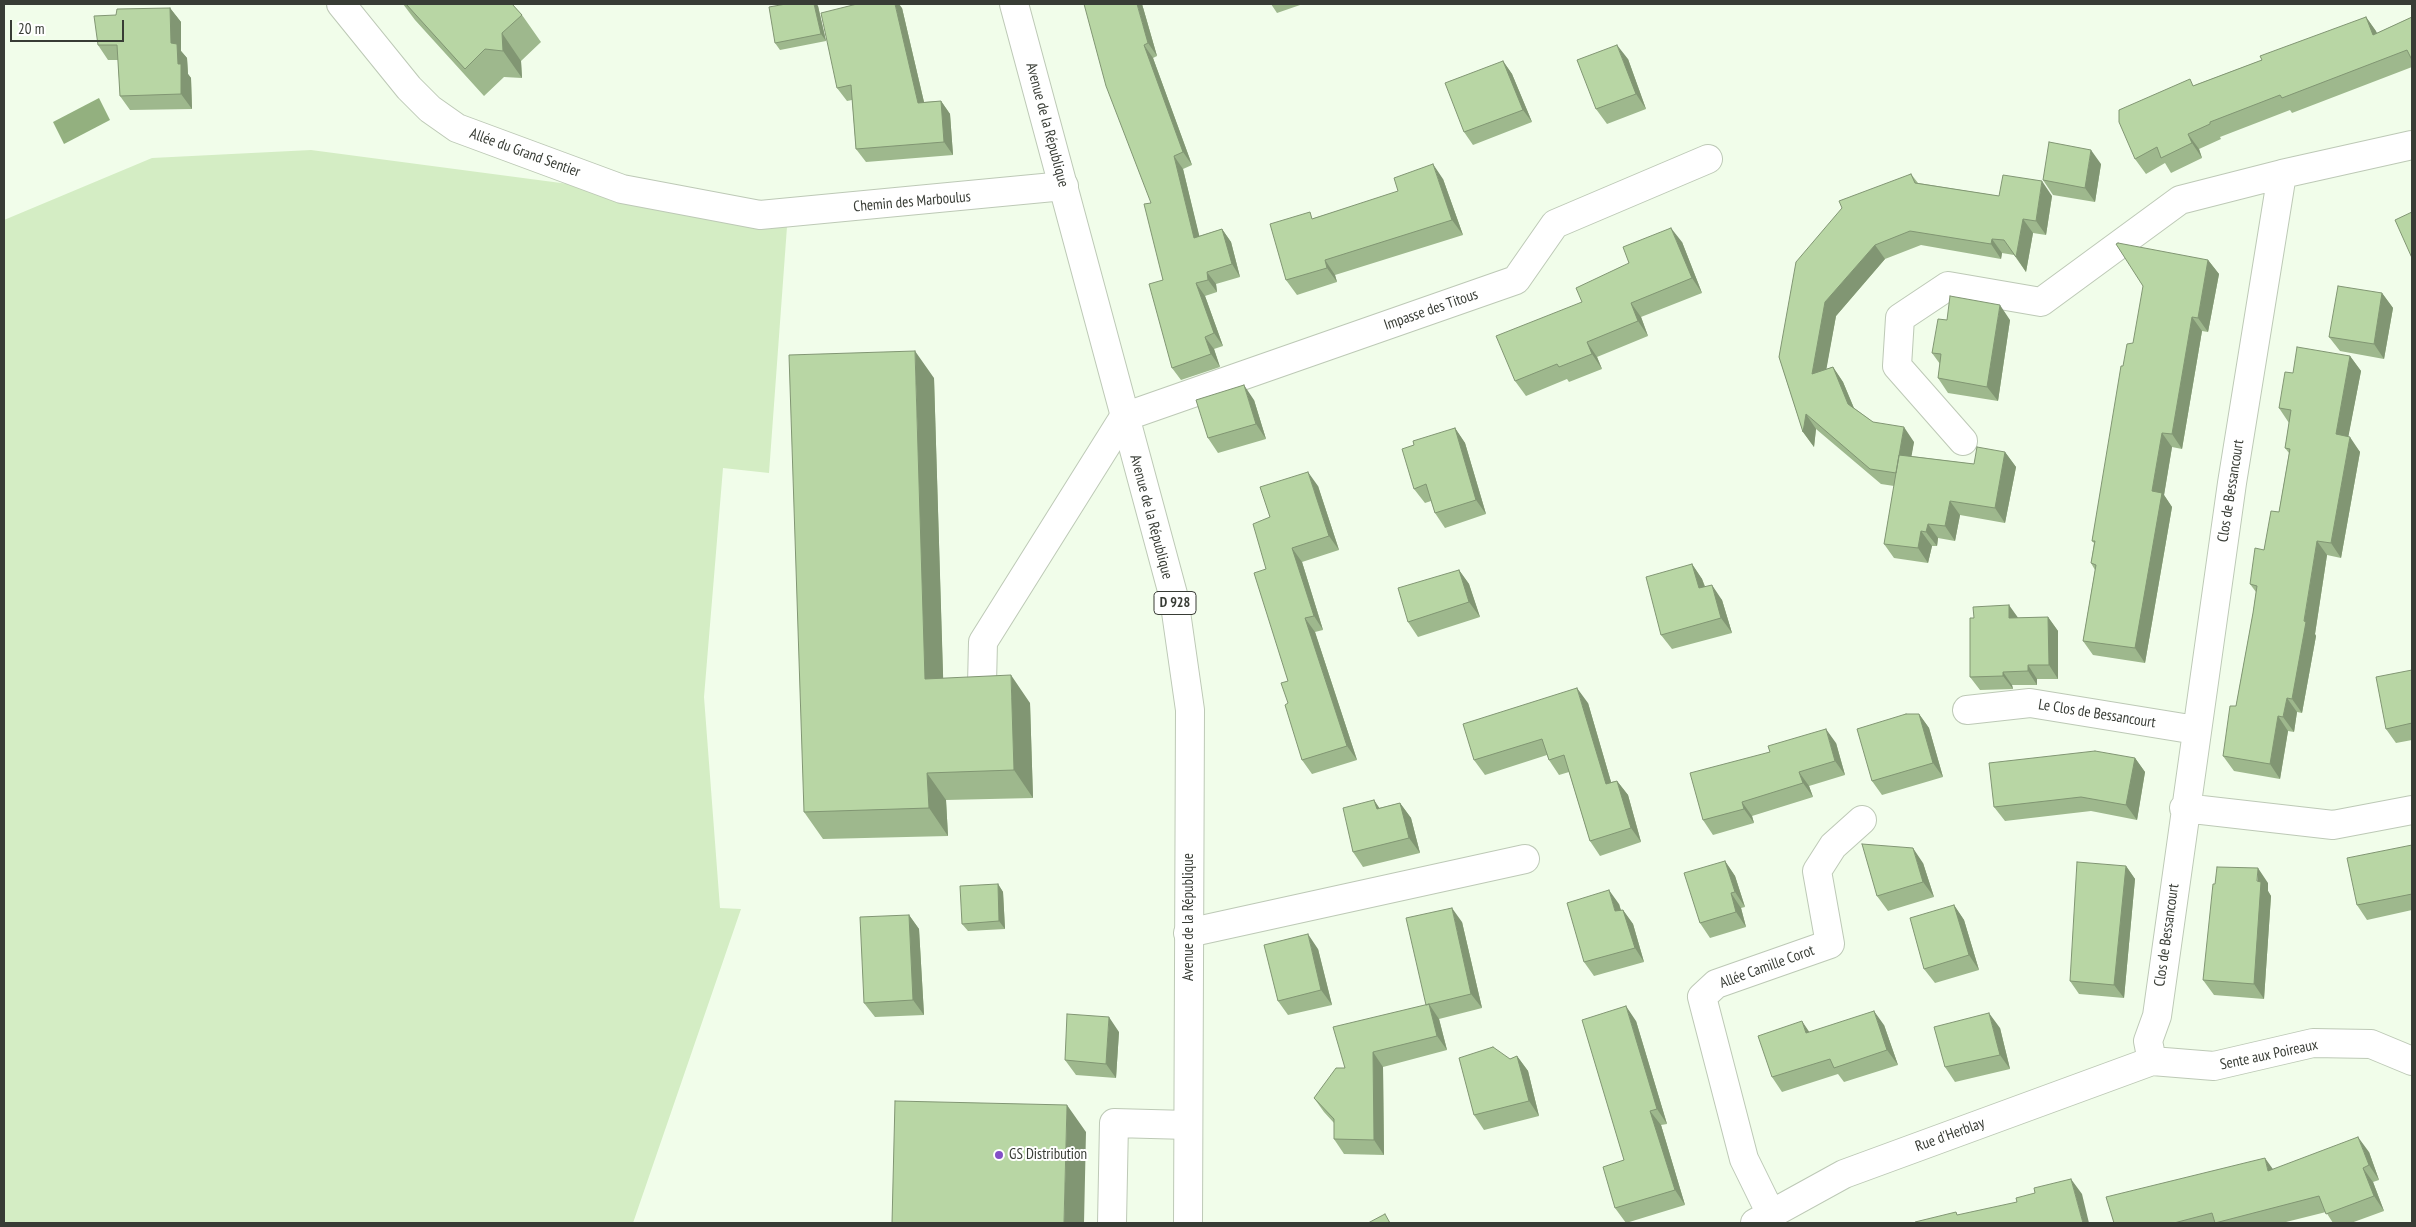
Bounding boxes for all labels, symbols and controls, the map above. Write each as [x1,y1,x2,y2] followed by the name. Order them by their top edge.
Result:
[12,10,126,42] scale bar
[18,19,44,38] text: 20 m
[1022,61,1072,189] street label: Avenue de la République
[467,125,583,181] street label: Allée du Grand Sentier
[853,188,971,216] street label: Chemin des Marboulus
[1382,285,1480,335] street label: Impasse des Titous
[2214,438,2248,544] street label: Clos de Bessancourt
[1126,453,1176,581] street label: Avenue de la République
[1154,592,1196,614] road number: D 928
[2037,696,2157,732] street label: Le Clos de Bessancourt
[1180,853,1198,981] street label: Avenue de la République
[2151,882,2183,988] street label: Clos de Bessancourt
[1717,942,1817,992] street label: Allée Camille Corot
[2218,1036,2320,1074] street label: Sente aux Poireaux
[1913,1114,1987,1156] street label: Rue d'Herblay
[1009,1146,1087,1164] place label: GS Distribution
[993,1149,1005,1161] marker: GS Distribution

